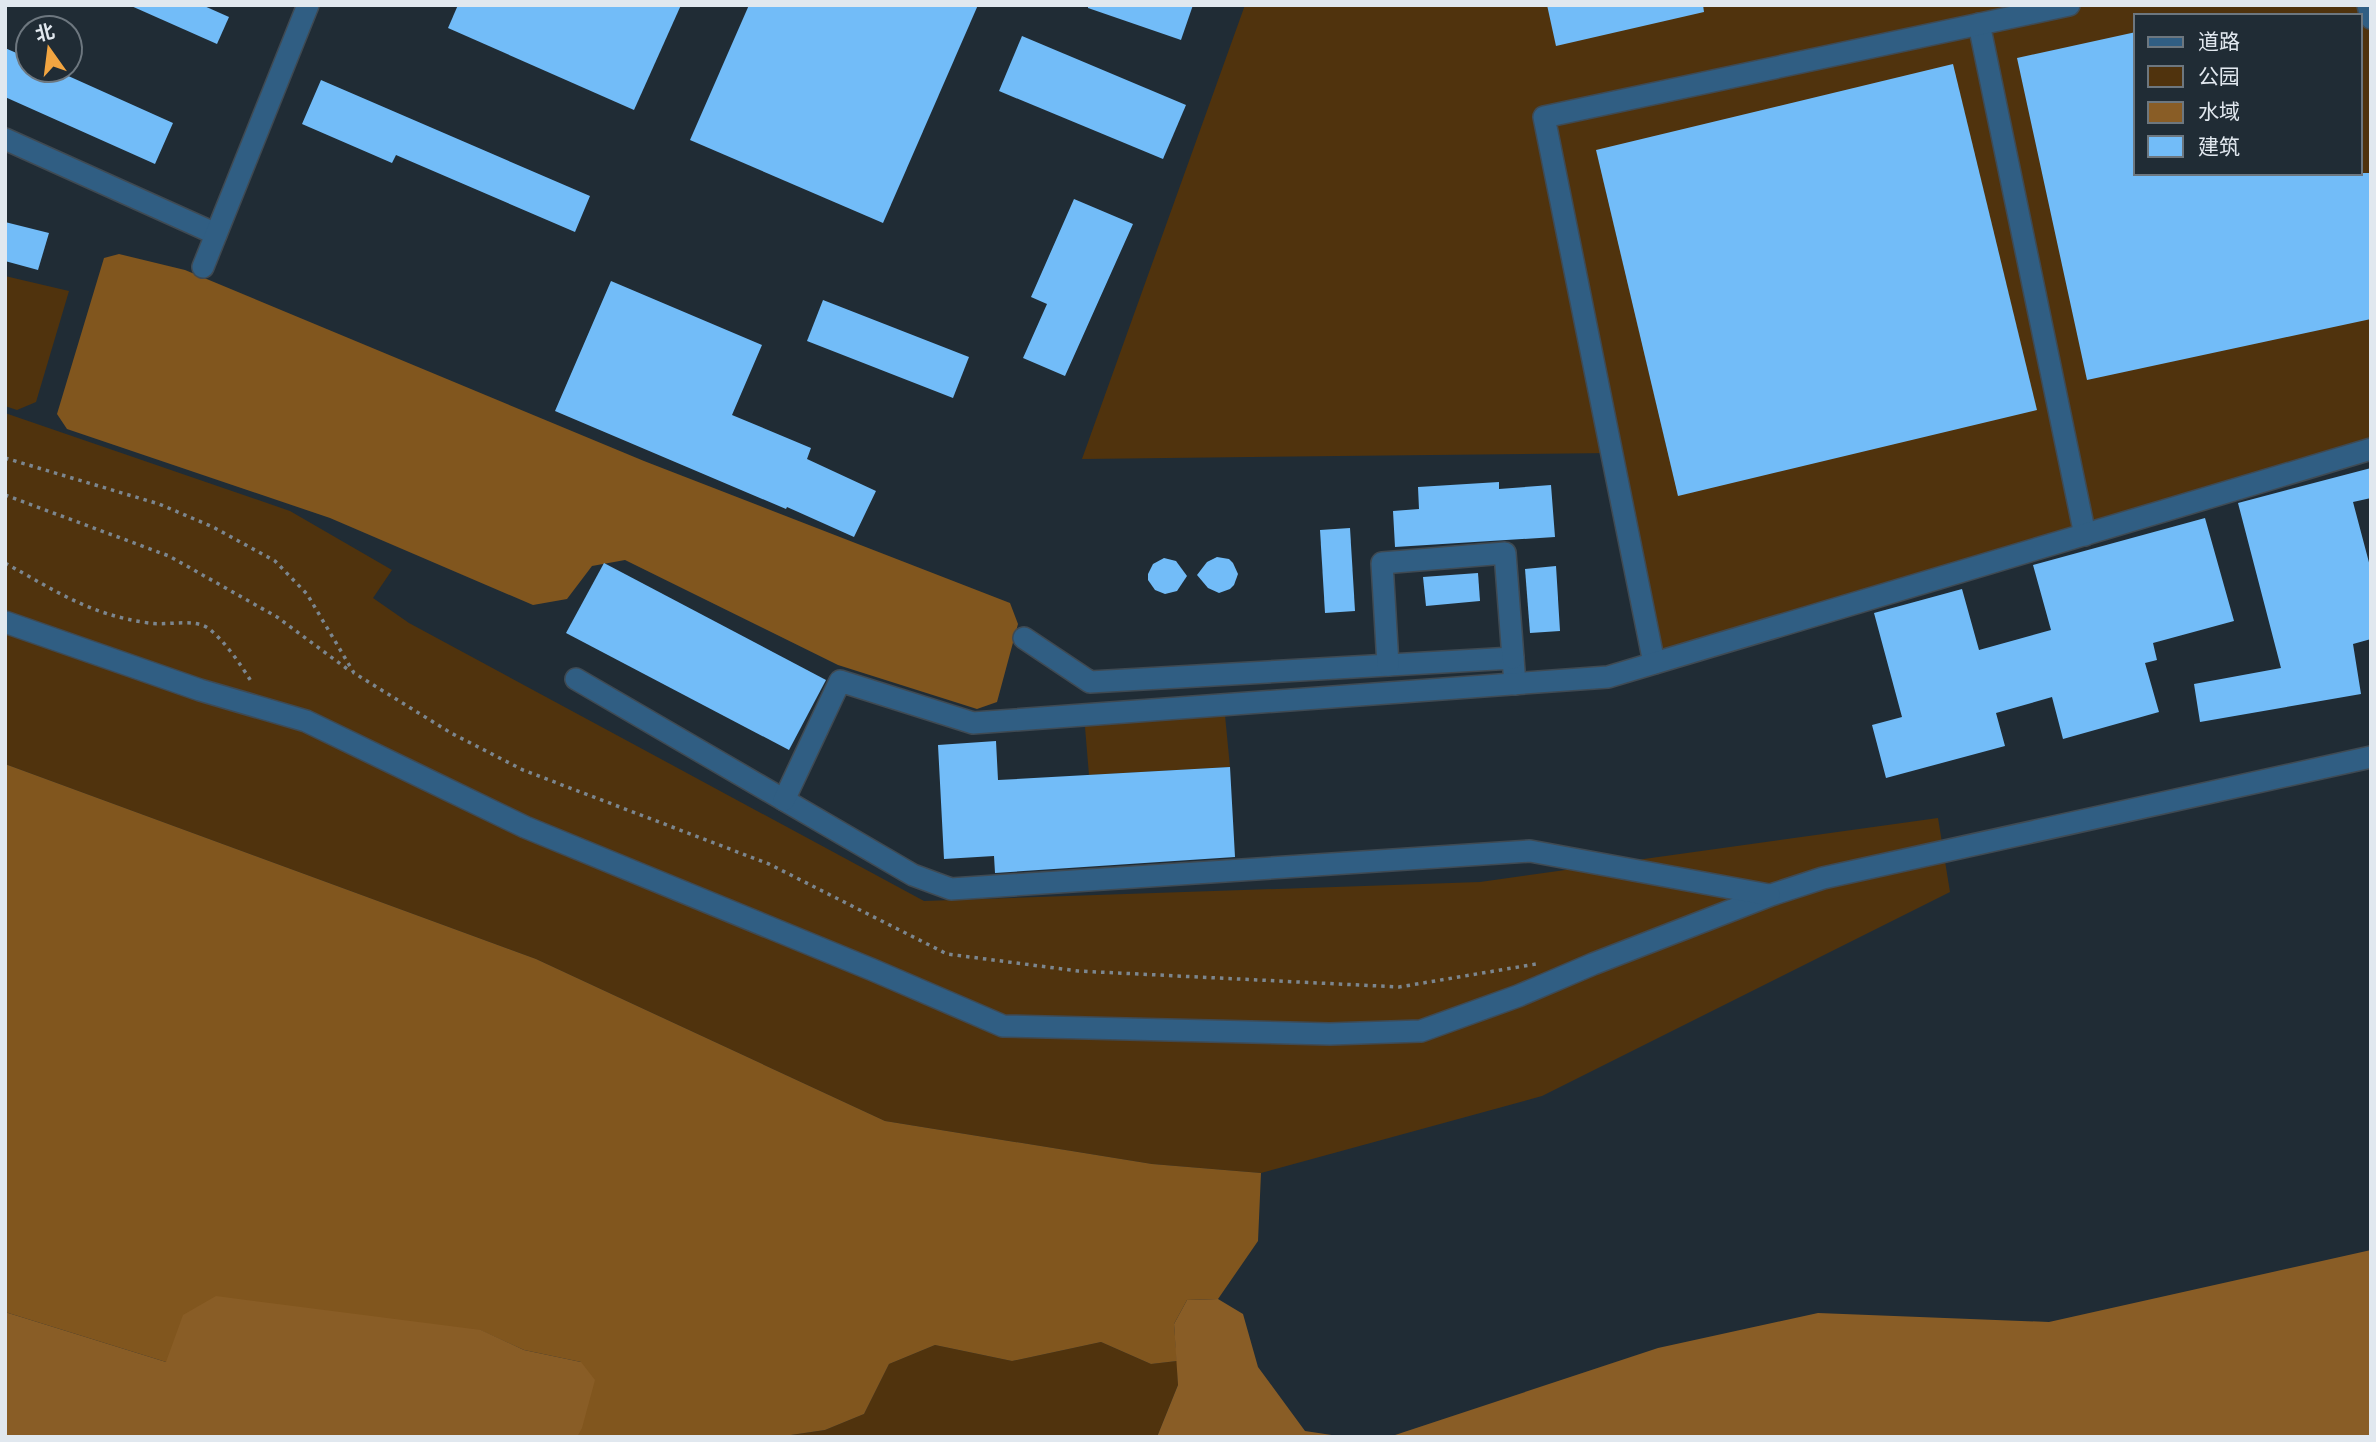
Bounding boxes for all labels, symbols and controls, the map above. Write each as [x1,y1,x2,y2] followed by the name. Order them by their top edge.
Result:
[14,14,84,84] north arrow
[2134,14,2362,175] legend
[33,20,57,45] text: 北
[2198,29,2240,53] text: 道路
[2198,64,2240,88] text: 公园
[2198,99,2240,123] text: 水域
[2198,134,2240,158] text: 建筑

